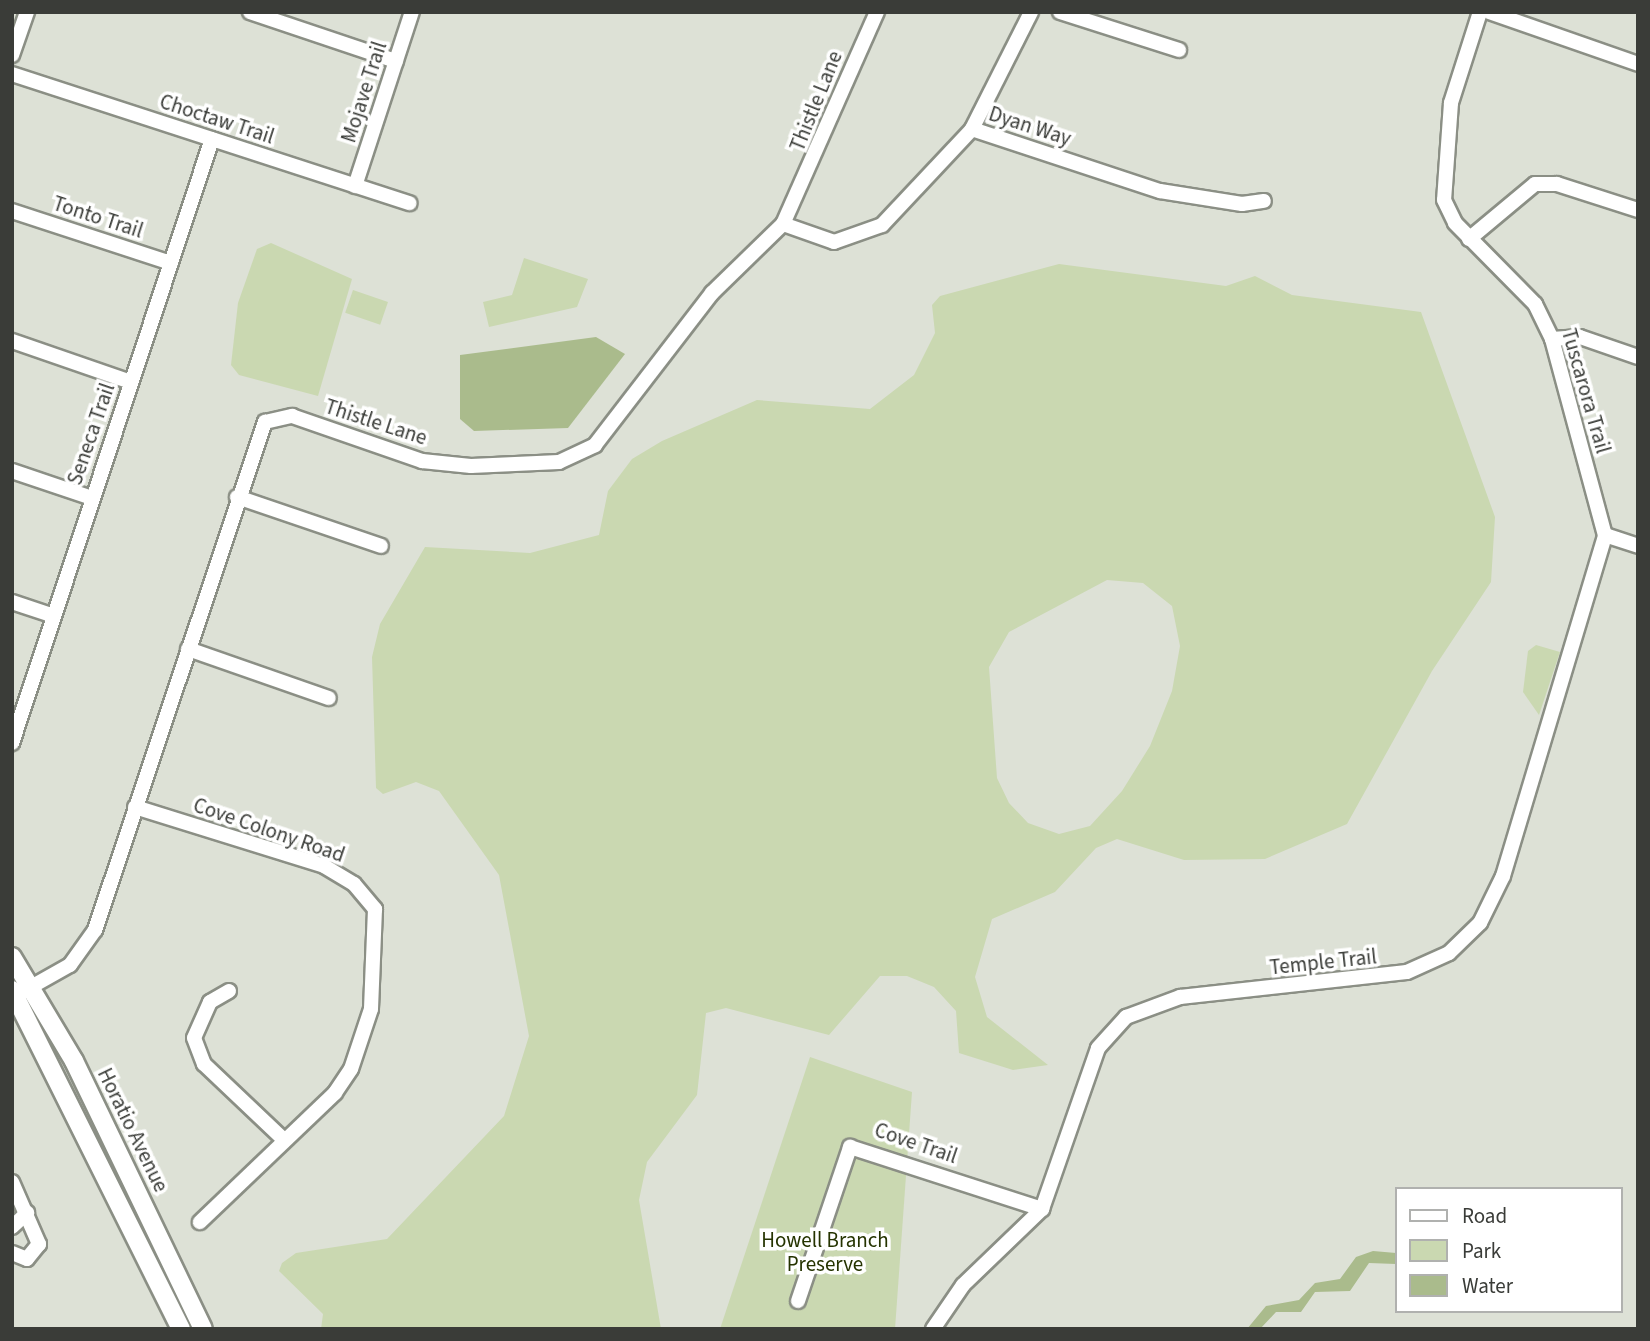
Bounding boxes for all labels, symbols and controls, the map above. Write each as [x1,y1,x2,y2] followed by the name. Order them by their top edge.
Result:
[336,38,392,146] street label: Mojave Trail
[784,47,848,155] street label: Thistle Lane
[157,89,277,149] street label: Choctaw Trail
[986,101,1074,151] street label: Dyan Way
[50,191,146,243] street label: Tonto Trail
[1556,326,1616,456] street label: Tuscarora Trail
[62,380,120,488] street label: Seneca Trail
[322,394,430,450] street label: Thistle Lane
[190,792,348,868] street label: Cove Colony Road
[1268,944,1378,980] street label: Temple Trail
[92,1064,174,1196] street label: Horatio Avenue
[871,1117,961,1169] street label: Cove Trail
[1394,1187,1622,1313] legend
[1462,1201,1507,1231] text: Road
[761,1227,889,1277] park label: Howell Branch Preserve
[1462,1236,1501,1266] text: Park
[1462,1271,1513,1301] text: Water

